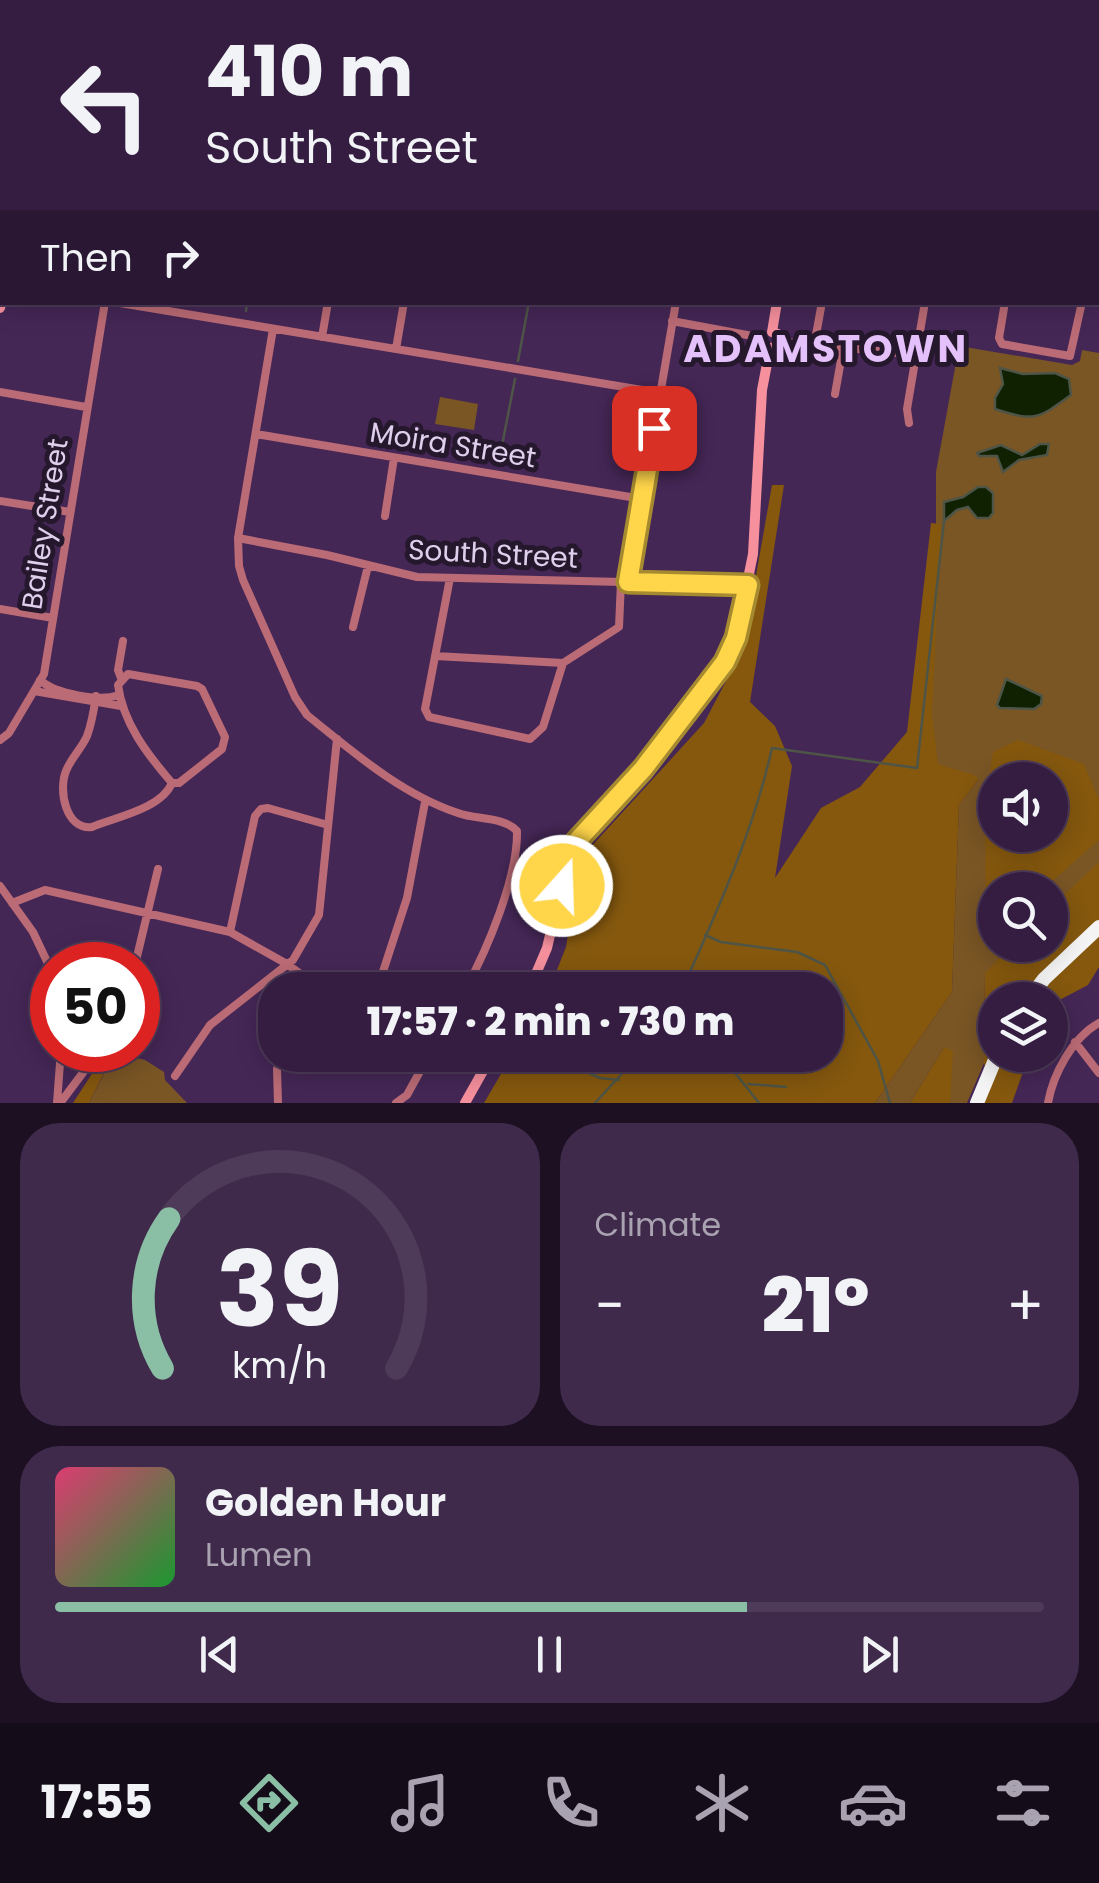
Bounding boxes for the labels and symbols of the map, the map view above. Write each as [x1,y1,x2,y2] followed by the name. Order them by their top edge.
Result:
[683,322,969,375] district label: ADAMSTOWN
[612,386,697,471] pin
[367,413,539,477] street label: Moira Street
[12,436,78,612] street label: Bailey Street
[407,530,579,578] street label: South Street
[510,834,614,938] position arrow
[30,942,160,1072] speed limit sign: 50

